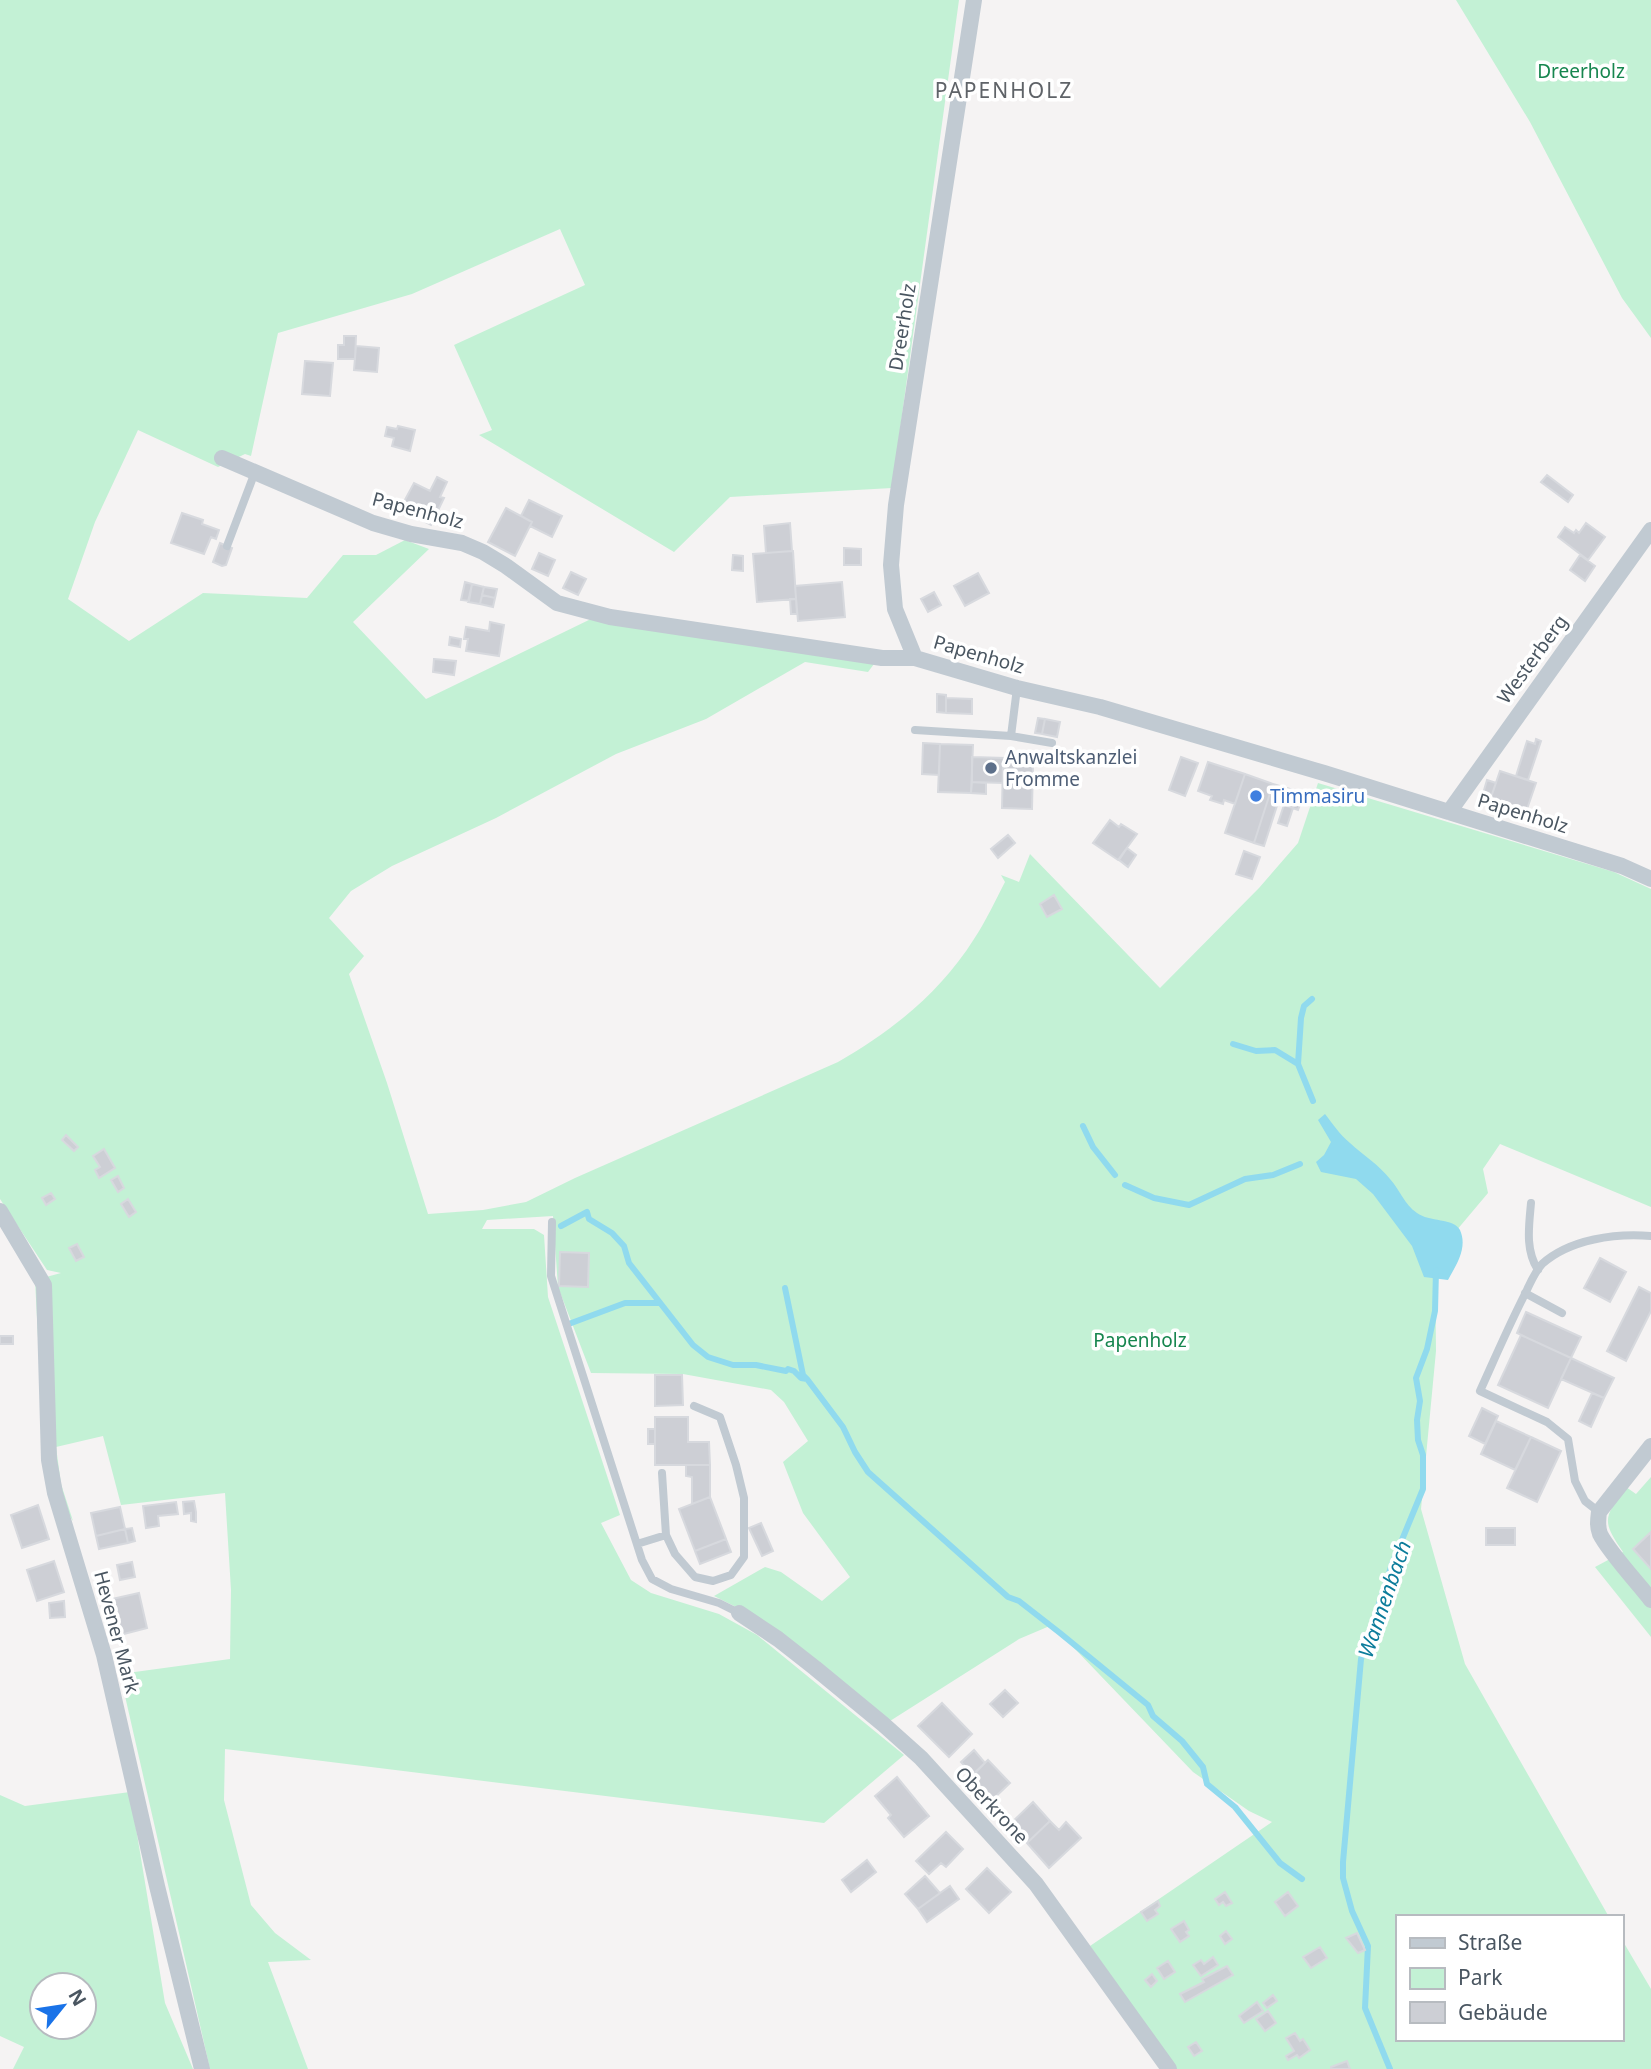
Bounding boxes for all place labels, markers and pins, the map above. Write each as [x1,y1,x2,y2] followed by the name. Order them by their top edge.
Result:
[1005,744,1137,792] place label: Anwaltskanzlei Fromme
[983,760,999,776] marker: Anwaltskanzlei Fromme
[1270,783,1365,809] place label: Timmasiru
[1248,788,1264,804] marker: Timmasiru

